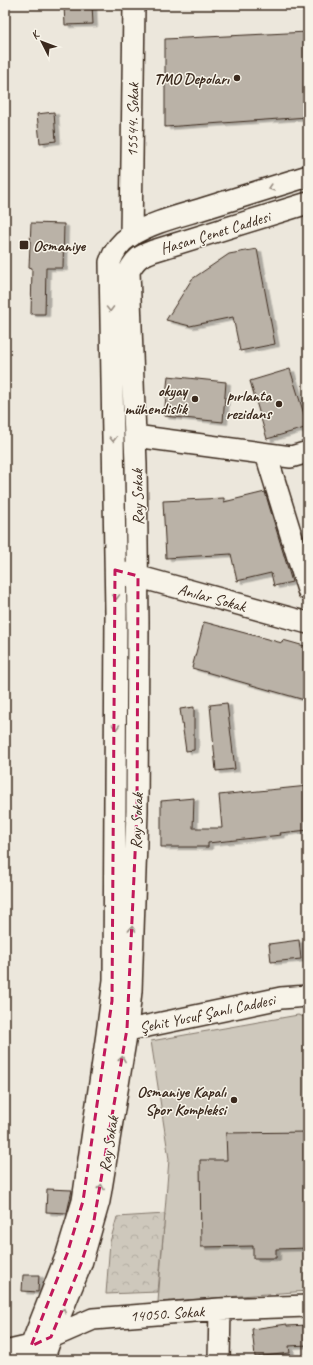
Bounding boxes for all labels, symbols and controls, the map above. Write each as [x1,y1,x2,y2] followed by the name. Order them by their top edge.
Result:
[22,22,62,62] north arrow
[27,27,43,42] text: K
[154,69,230,89] place label: TMO Depoları
[232,73,242,83] marker: TMO Depoları
[122,81,144,157] street label: 15544. Sokak
[267,183,274,192] one-way arrow
[158,206,275,259] street label: Hasan Çenet Caddesi
[33,236,87,256] place label: Osmaniye
[18,239,30,251] marker: Osmaniye
[106,306,114,312] one-way arrow
[125,381,189,419] place label: okyay mühendislik
[226,386,273,424] place label: pırlanta rezidans
[190,394,200,404] marker: okyay mühendislik
[274,399,284,409] marker: pırlanta rezidans
[108,436,117,442] one-way arrow
[127,468,148,525] street label: Ray Sokak
[176,579,249,617] street label: Anılar Sokak
[112,594,120,600] one-way arrow
[112,724,120,730] one-way arrow
[126,792,148,849] street label: Ray Sokak
[128,926,137,932] one-way arrow
[138,989,279,1038] street label: Şehit Yusuf Şanlı Caddesi
[117,1056,126,1062] one-way arrow
[137,1082,228,1120] place label: Osmaniye Kapalı Spor Kompleksi
[229,1095,239,1105] marker: Osmaniye Kapalı Spor Kompleksi
[95,1114,123,1173] street label: Ray Sokak
[96,1184,105,1190] one-way arrow
[129,1301,206,1327] street label: 14050. Sokak
[58,1307,66,1315] one-way arrow

